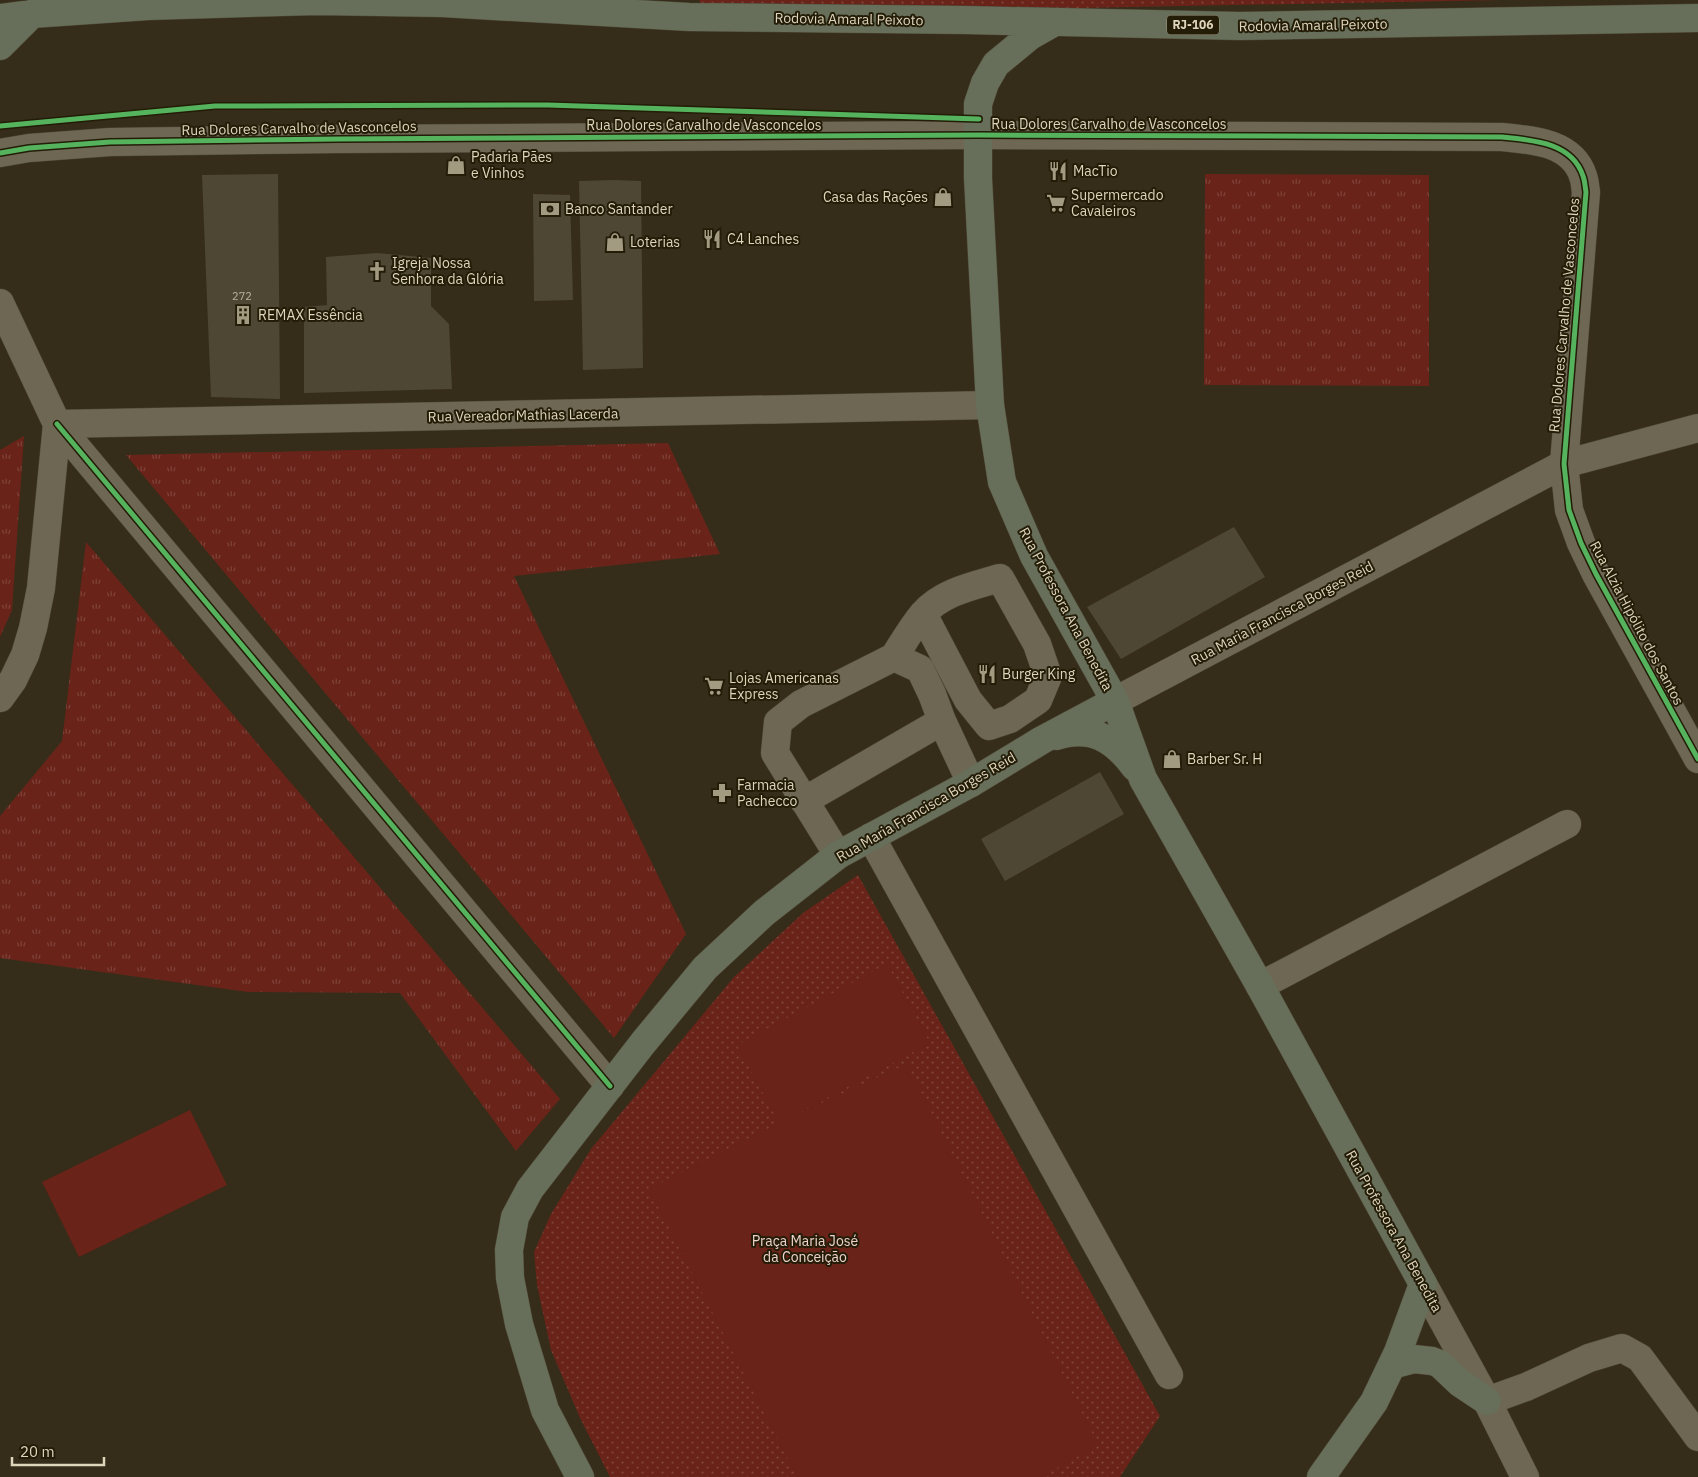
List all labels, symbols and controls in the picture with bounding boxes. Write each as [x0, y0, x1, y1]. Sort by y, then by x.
street label: Rodovia Amaral Peixoto [774, 9, 924, 29]
street label: Rodovia Amaral Peixoto [1238, 15, 1388, 35]
road number: RJ-106 [1167, 16, 1219, 34]
street label: Rua Dolores Carvalho de Vasconcelos [991, 115, 1227, 133]
street label: Rua Dolores Carvalho de Vasconcelos [586, 116, 822, 134]
street label: Rua Dolores Carvalho de Vasconcelos [181, 117, 417, 139]
place label: Padaria Pães e Vinhos [471, 148, 552, 182]
shop icon: Padaria Pães e Vinhos [445, 154, 467, 176]
restaurant icon: MacTio [1047, 160, 1069, 182]
place label: MacTio [1073, 162, 1118, 180]
shop icon: Casa das Rações [932, 186, 954, 208]
place label: Supermercado Cavaleiros [1071, 186, 1164, 220]
place label: Casa das Rações [823, 188, 928, 206]
supermarket icon: Supermercado Cavaleiros [1045, 192, 1067, 214]
street label: Rua Dolores Carvalho de Vasconcelos [1545, 197, 1583, 433]
bank icon: Banco Santander [539, 198, 561, 220]
place label: Banco Santander [565, 200, 673, 218]
restaurant icon: C4 Lanches [701, 228, 723, 250]
place label: C4 Lanches [727, 230, 800, 248]
shop icon: Loterias [604, 231, 626, 253]
place label: Loterias [630, 233, 680, 251]
place label: Igreja Nossa Senhora da Glória [392, 254, 504, 288]
church icon: Igreja Nossa Senhora da Glória [366, 260, 388, 282]
house number: 272 [232, 289, 252, 303]
building icon: REMAX Essência [232, 304, 254, 326]
place label: REMAX Essência [258, 306, 363, 324]
street label: Rua Vereador Mathias Lacerda [428, 404, 619, 426]
street label: Rua Professora Ana Benedita [1015, 524, 1117, 694]
street label: Rua Alzia Hipólito dos Santos [1586, 538, 1688, 708]
street label: Rua Maria Francisca Borges Reid [1188, 557, 1376, 669]
restaurant icon: Burger King [976, 663, 998, 685]
place label: Burger King [1002, 665, 1076, 683]
place label: Lojas Americanas Express [729, 669, 839, 703]
supermarket icon: Lojas Americanas Express [703, 675, 725, 697]
street label: Rua Maria Francisca Borges Reid [833, 748, 1019, 866]
shop icon: Barber Sr. H [1161, 748, 1183, 770]
place label: Barber Sr. H [1187, 750, 1262, 768]
place label: Farmacia Pachecco [737, 776, 797, 810]
pharmacy icon: Farmacia Pachecco [711, 782, 733, 804]
street label: Rua Professora Ana Benedita [1342, 1147, 1446, 1316]
park label: Praça Maria José da Conceição [752, 1232, 859, 1266]
scale bar [12, 1434, 105, 1466]
text: 20 m [20, 1442, 55, 1461]

